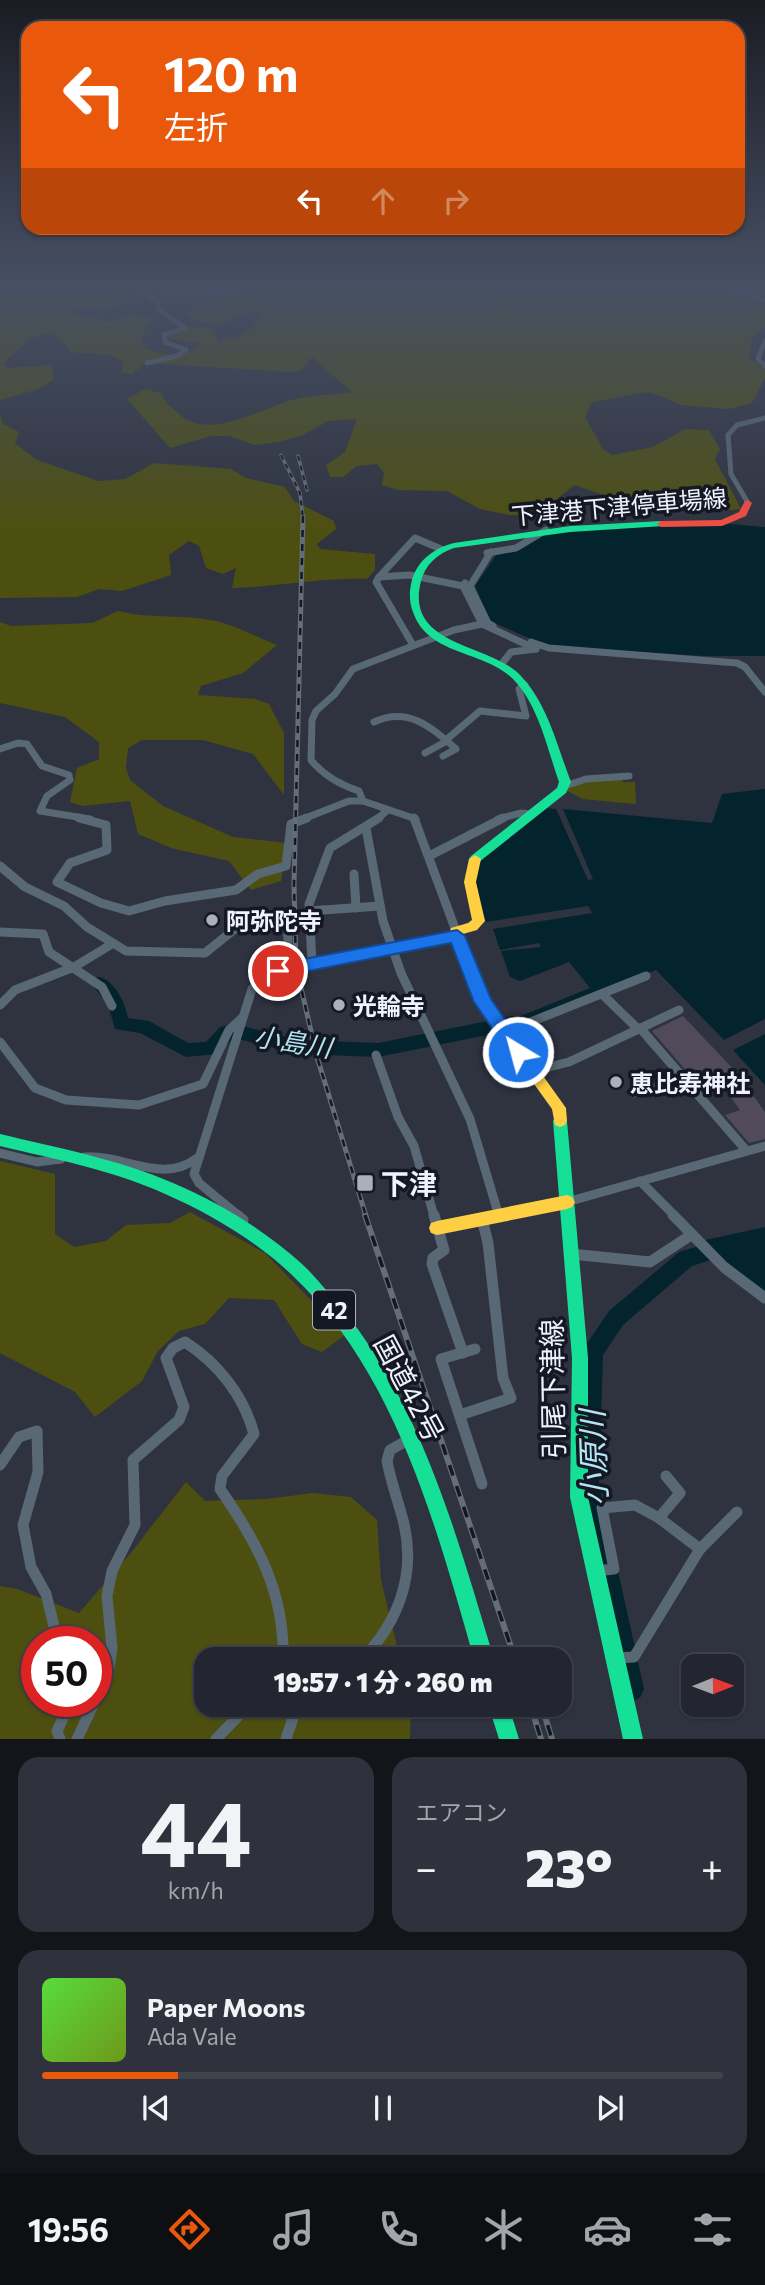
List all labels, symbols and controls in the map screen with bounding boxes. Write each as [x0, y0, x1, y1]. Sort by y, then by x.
text: 120 m [164, 42, 298, 102]
icon: left [49, 49, 140, 140]
text: 左折 [164, 106, 228, 146]
icon: left [291, 182, 329, 220]
icon: ahead [364, 182, 402, 220]
icon: right [437, 182, 475, 220]
street label: 下津港下津停車場線 [510, 482, 728, 530]
place label: 阿弥陀寺 [226, 906, 322, 935]
marker: 阿弥陀寺 [204, 912, 220, 928]
pin [248, 941, 308, 1001]
icon: arrive [259, 952, 297, 990]
place label: 光輪寺 [353, 991, 425, 1020]
marker: 光輪寺 [331, 997, 347, 1013]
position arrow [481, 1015, 555, 1089]
water label: 小島川 [252, 1020, 337, 1063]
place label: 恵比寿神社 [630, 1068, 750, 1097]
marker: 恵比寿神社 [608, 1074, 624, 1090]
place label: 下津 [381, 1166, 437, 1200]
marker: 下津 [355, 1173, 375, 1193]
road number: 42 [313, 1290, 355, 1330]
street label: 引尾下津線 [534, 1319, 570, 1459]
street label: 国道42号 [368, 1329, 452, 1447]
water label: 小原川 [570, 1406, 614, 1507]
speed limit sign: 50 [21, 1626, 112, 1717]
north arrow [681, 1654, 744, 1717]
map controls [681, 1654, 744, 1717]
text: 19:57 · 1 分 · 260 m [273, 1666, 493, 1697]
text: 44 [140, 1774, 252, 1886]
text: エアコン [416, 1798, 508, 1826]
text: 23° [525, 1834, 613, 1898]
text: − [416, 1843, 437, 1890]
text: + [701, 1843, 723, 1890]
text: km/h [168, 1876, 224, 1904]
text: Paper Moons [147, 1991, 305, 2022]
text: Ada Vale [147, 2022, 237, 2050]
icon: previous [137, 2089, 175, 2127]
icon: pause [364, 2089, 402, 2127]
icon: next [591, 2089, 629, 2127]
icon: directions [165, 2205, 214, 2254]
icon: music [269, 2205, 318, 2254]
icon: phone [374, 2205, 423, 2254]
icon: climate [479, 2205, 528, 2254]
icon: car [583, 2205, 632, 2254]
icon: filters [688, 2205, 737, 2254]
text: 19:56 [28, 2209, 109, 2249]

